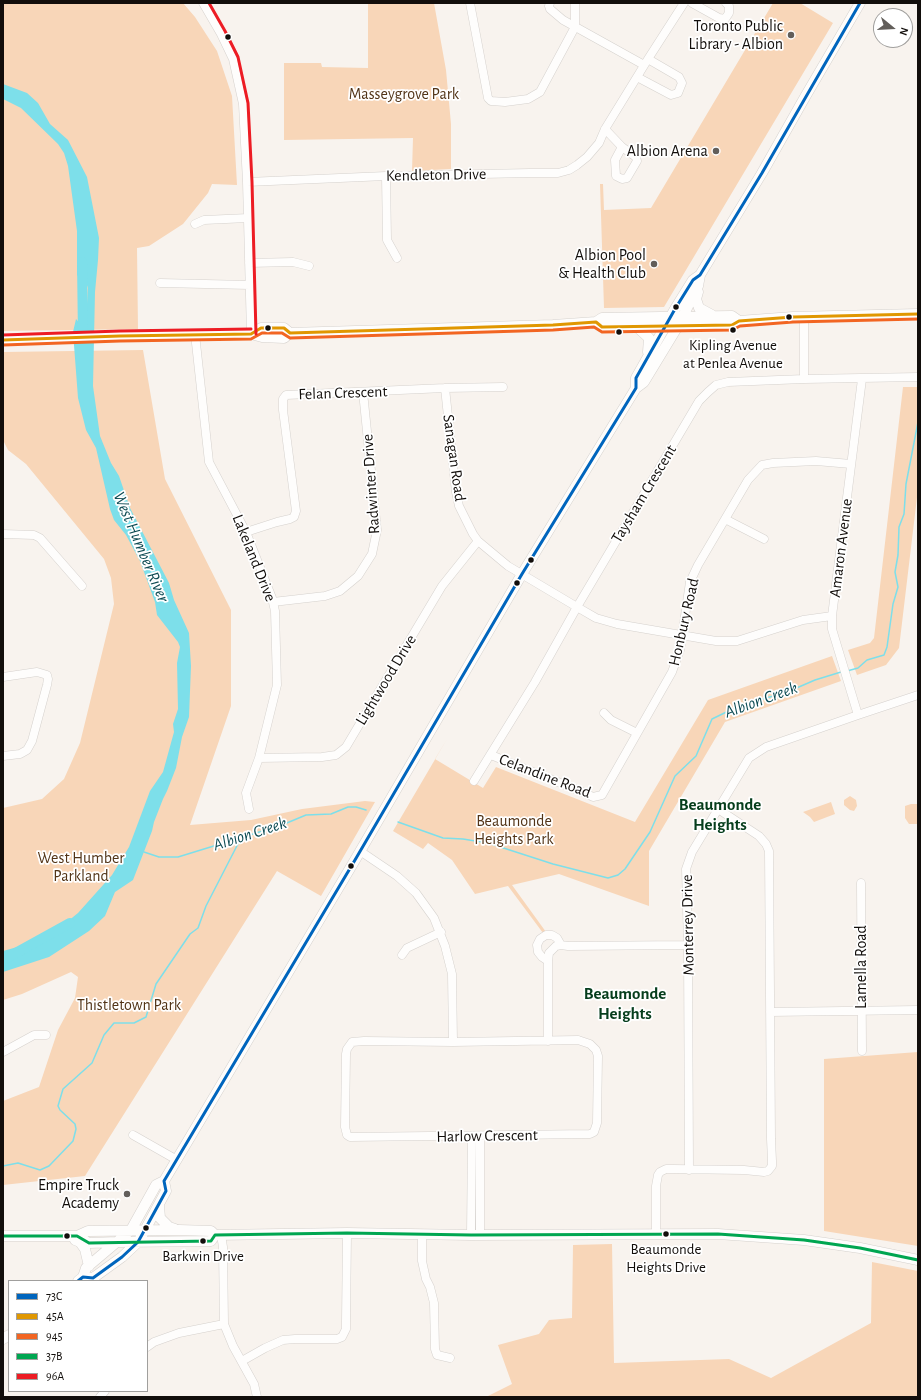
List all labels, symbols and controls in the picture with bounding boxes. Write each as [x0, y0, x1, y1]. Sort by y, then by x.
north arrow [873, 8, 913, 48]
place label: Toronto Public Library - Albion [689, 16, 783, 54]
text: N [898, 26, 910, 37]
marker: Toronto Public Library - Albion [786, 30, 796, 40]
unlabelled marker [223, 32, 233, 42]
park label: Masseygrove Park [349, 84, 459, 104]
place label: Albion Arena [627, 141, 708, 161]
marker: Albion Arena [711, 146, 721, 156]
street label: Kendleton Drive [386, 165, 486, 185]
place label: Albion Pool & Health Club [558, 245, 646, 283]
marker: Albion Pool & Health Club [649, 259, 659, 269]
unlabelled marker [671, 302, 681, 312]
unlabelled marker [784, 312, 794, 322]
unlabelled marker [263, 323, 273, 333]
marker: Kipling Avenue at Penlea Avenue [728, 325, 738, 335]
unlabelled marker [614, 327, 624, 337]
place label: Kipling Avenue at Penlea Avenue [683, 336, 783, 371]
street label: Felan Crescent [298, 382, 388, 404]
street label: Sanagan Road [438, 413, 470, 503]
street label: Radwinter Drive [358, 433, 384, 535]
street label: Taysham Crescent [607, 441, 681, 547]
water label: West Humber River [109, 489, 173, 605]
street label: Amaron Avenue [825, 497, 857, 599]
street label: Lakeland Drive [228, 512, 280, 604]
unlabelled marker [526, 555, 536, 565]
street label: Honbury Road [665, 576, 703, 668]
unlabelled marker [512, 578, 522, 588]
street label: Lightwood Drive [351, 631, 421, 729]
water label: Albion Creek [722, 677, 800, 723]
street label: Celandine Road [496, 750, 594, 802]
district label: Beaumonde Heights [679, 795, 761, 835]
park label: Beaumonde Heights Park [474, 811, 554, 849]
water label: Albion Creek [211, 813, 289, 855]
park label: West Humber Parkland [38, 848, 124, 886]
unlabelled marker [346, 861, 356, 871]
street label: Monterrey Drive [678, 874, 698, 976]
street label: Lamella Road [851, 925, 871, 1009]
district label: Beaumonde Heights [584, 984, 666, 1024]
park label: Thistletown Park [77, 995, 181, 1015]
street label: Harlow Crescent [436, 1126, 538, 1146]
place label: Empire Truck Academy [38, 1175, 119, 1213]
marker: Empire Truck Academy [122, 1189, 132, 1199]
unlabelled marker [141, 1223, 151, 1233]
marker: Beaumonde Heights Drive [661, 1229, 671, 1239]
unlabelled marker [62, 1231, 72, 1241]
marker: Barkwin Drive [198, 1236, 208, 1246]
place label: Beaumonde Heights Drive [626, 1240, 706, 1275]
place label: Barkwin Drive [162, 1247, 244, 1265]
legend [8, 1280, 148, 1392]
text: 73C [46, 1290, 62, 1302]
text: 45A [46, 1310, 64, 1322]
text: 945 [46, 1330, 62, 1342]
text: 37B [46, 1350, 62, 1362]
text: 96A [46, 1370, 64, 1382]

